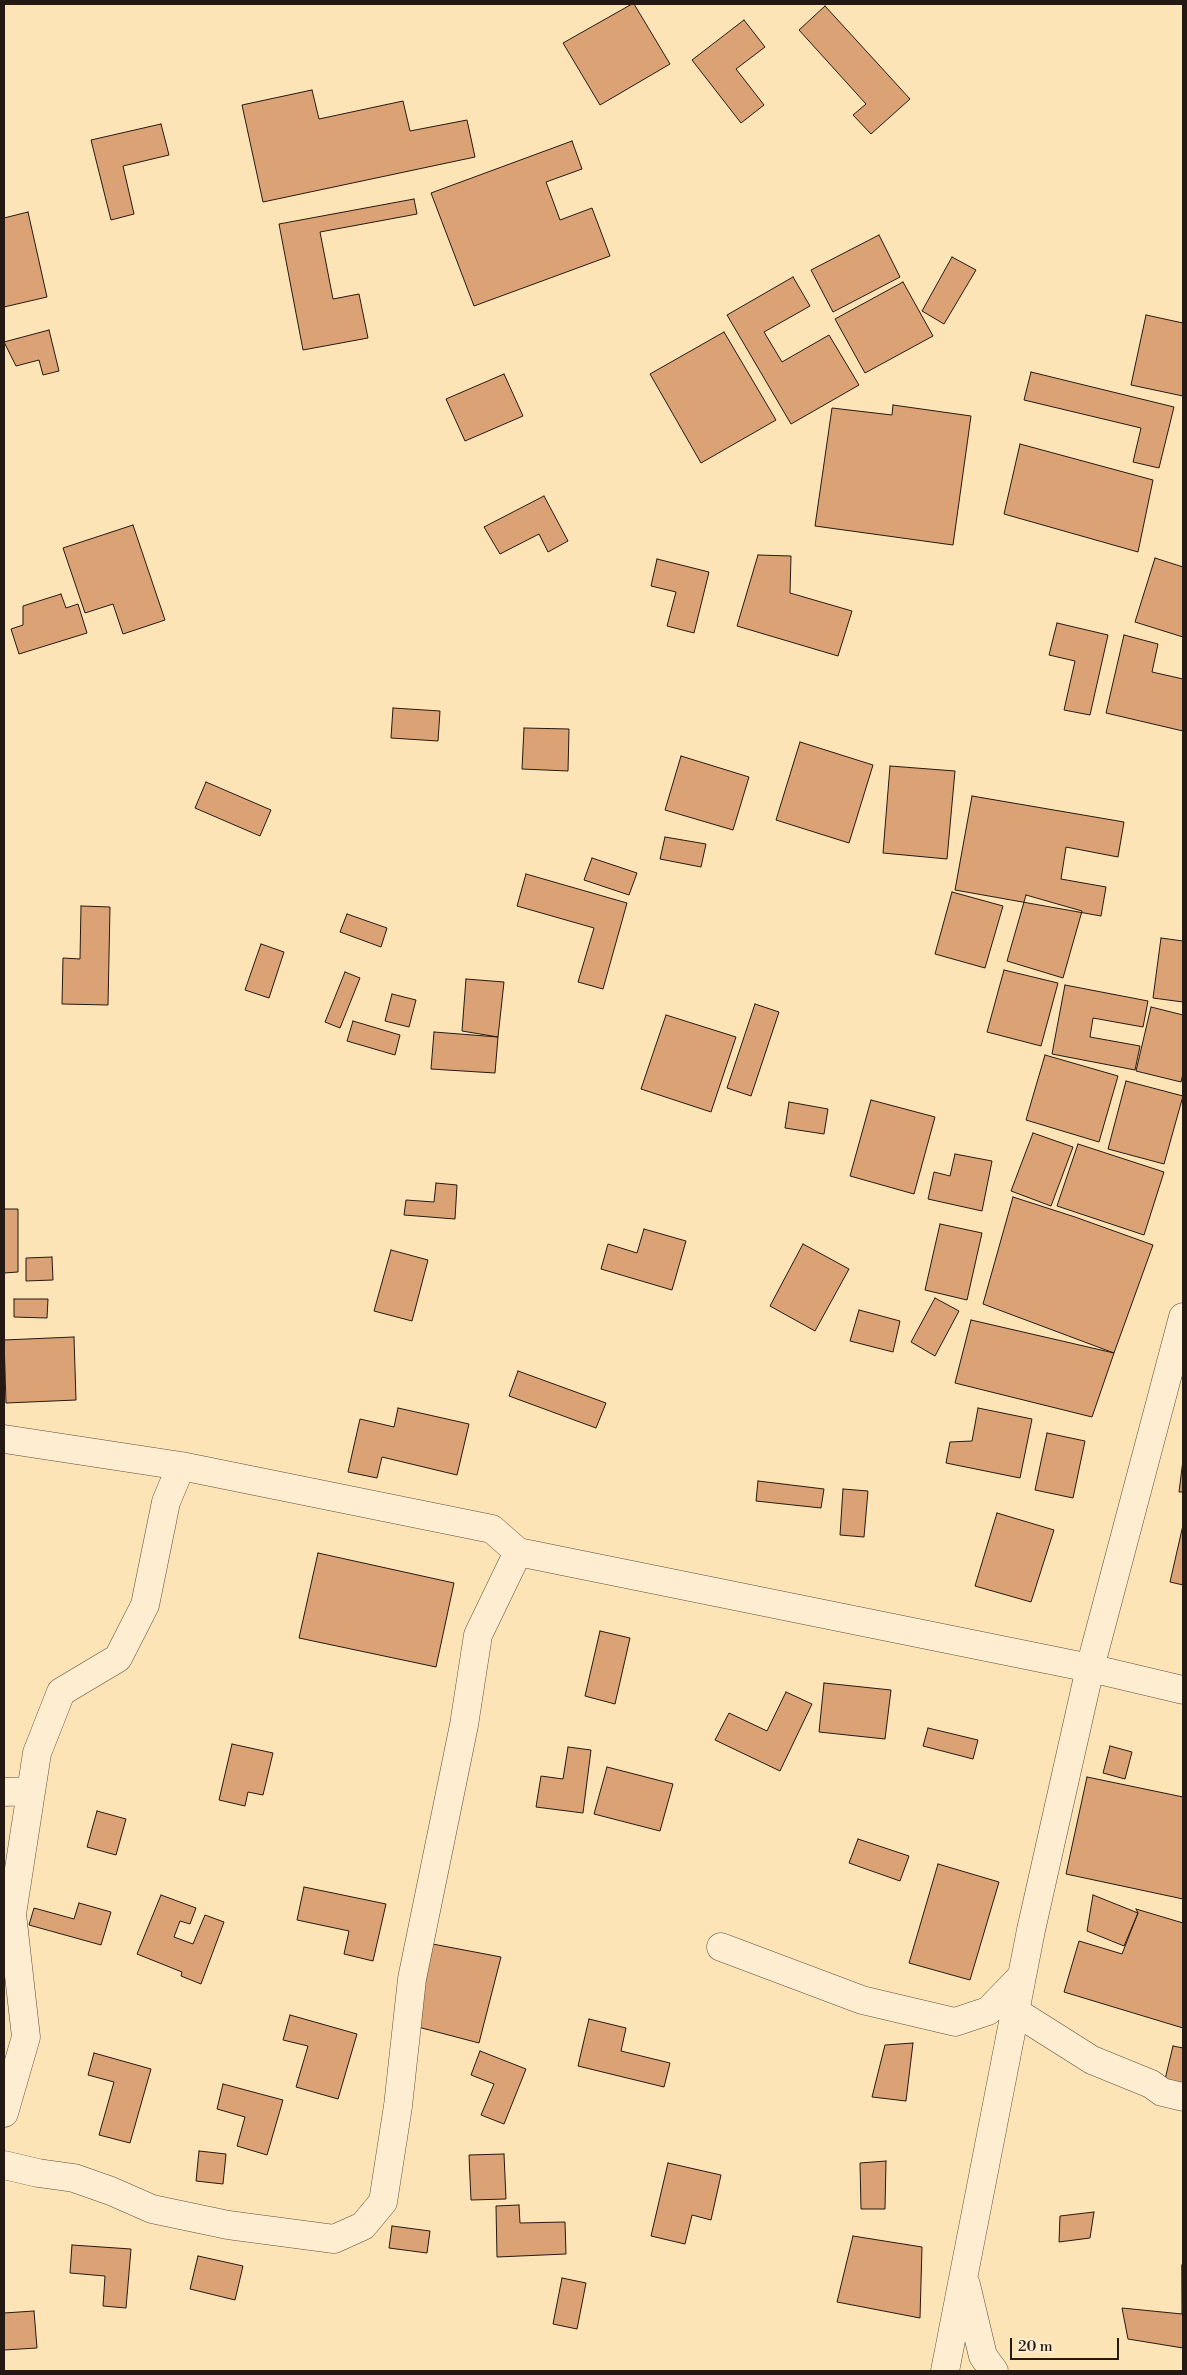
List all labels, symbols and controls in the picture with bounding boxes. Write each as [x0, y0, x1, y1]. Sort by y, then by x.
scale bar [1012, 2328, 1121, 2360]
text: 20 m [1018, 2337, 1053, 2356]

